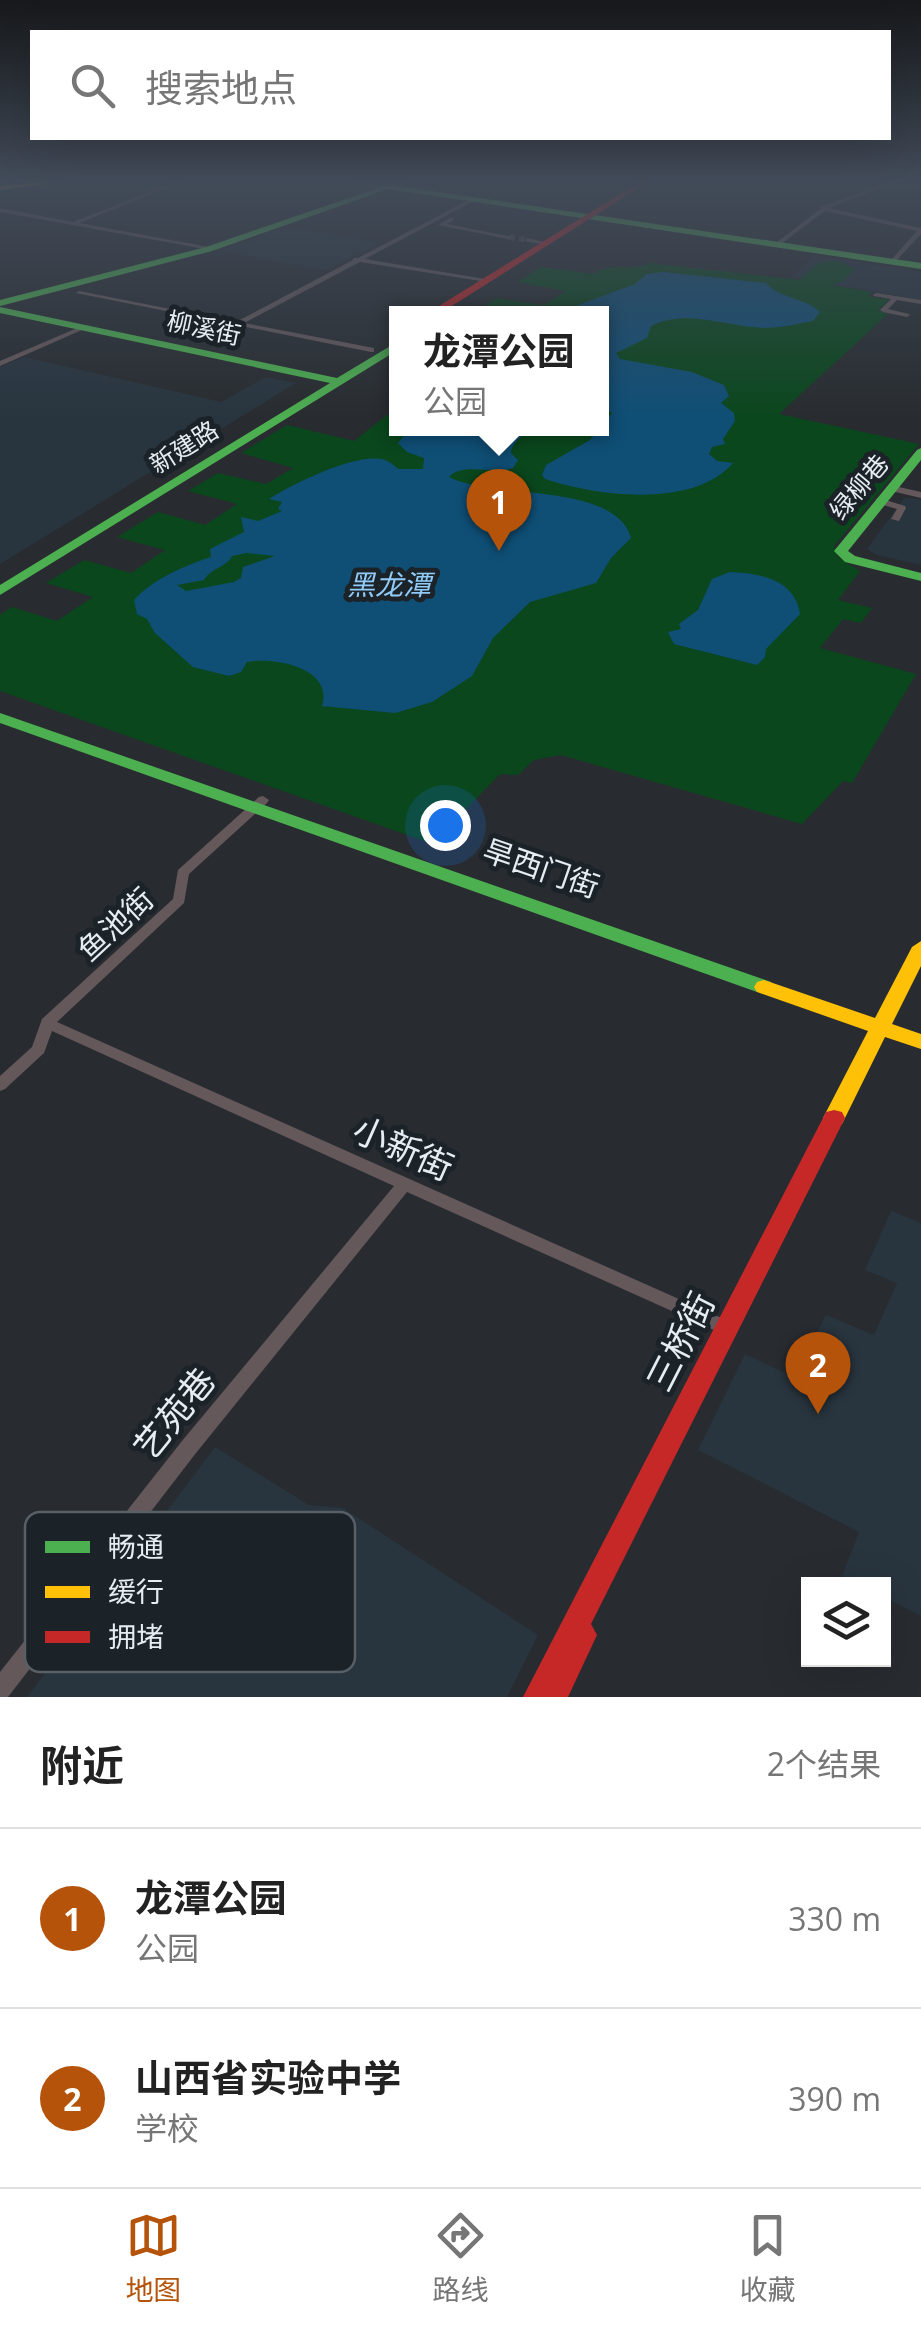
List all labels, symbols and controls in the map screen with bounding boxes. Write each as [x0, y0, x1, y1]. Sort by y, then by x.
search box [30, 30, 891, 140]
icon: search [65, 58, 120, 113]
text: 搜索地点 [145, 61, 297, 113]
street label: 柳溪街 [164, 303, 244, 351]
popup [389, 306, 609, 436]
text: 龙潭公园 [423, 324, 575, 376]
text: 公园 [423, 379, 487, 422]
street label: 新建路 [143, 412, 224, 480]
street label: 绿柳巷 [821, 447, 895, 526]
pin: 1 [466, 468, 532, 551]
water label: 黑龙潭 [347, 565, 436, 603]
your location [420, 800, 471, 851]
street label: 旱西门街 [478, 829, 605, 906]
street label: 鱼池街 [68, 878, 162, 970]
street label: 小新街 [346, 1105, 461, 1190]
street label: 三桥街 [635, 1284, 724, 1399]
pin: 2 [786, 1332, 850, 1414]
street label: 艺苑巷 [123, 1357, 225, 1469]
legend [25, 1512, 355, 1672]
text: 畅通 [108, 1527, 164, 1565]
text: 缓行 [108, 1572, 164, 1610]
map controls [801, 1577, 891, 1667]
button: layers [801, 1577, 891, 1667]
text: 拥堵 [108, 1617, 164, 1655]
text: 附近 [40, 1736, 124, 1793]
text: 2个结果 [767, 1742, 881, 1785]
text: 龙潭公园 [135, 1871, 287, 1923]
text: 1 [63, 1897, 82, 1940]
text: 330 m [788, 1897, 881, 1940]
text: 公园 [135, 1926, 199, 1969]
text: 山西省实验中学 [135, 2051, 401, 2103]
text: 2 [63, 2077, 82, 2120]
text: 390 m [788, 2077, 881, 2120]
text: 学校 [135, 2106, 199, 2149]
tab: 地图 [125, 2208, 182, 2308]
tab: 路线 [432, 2208, 489, 2308]
tab: 收藏 [739, 2208, 796, 2308]

